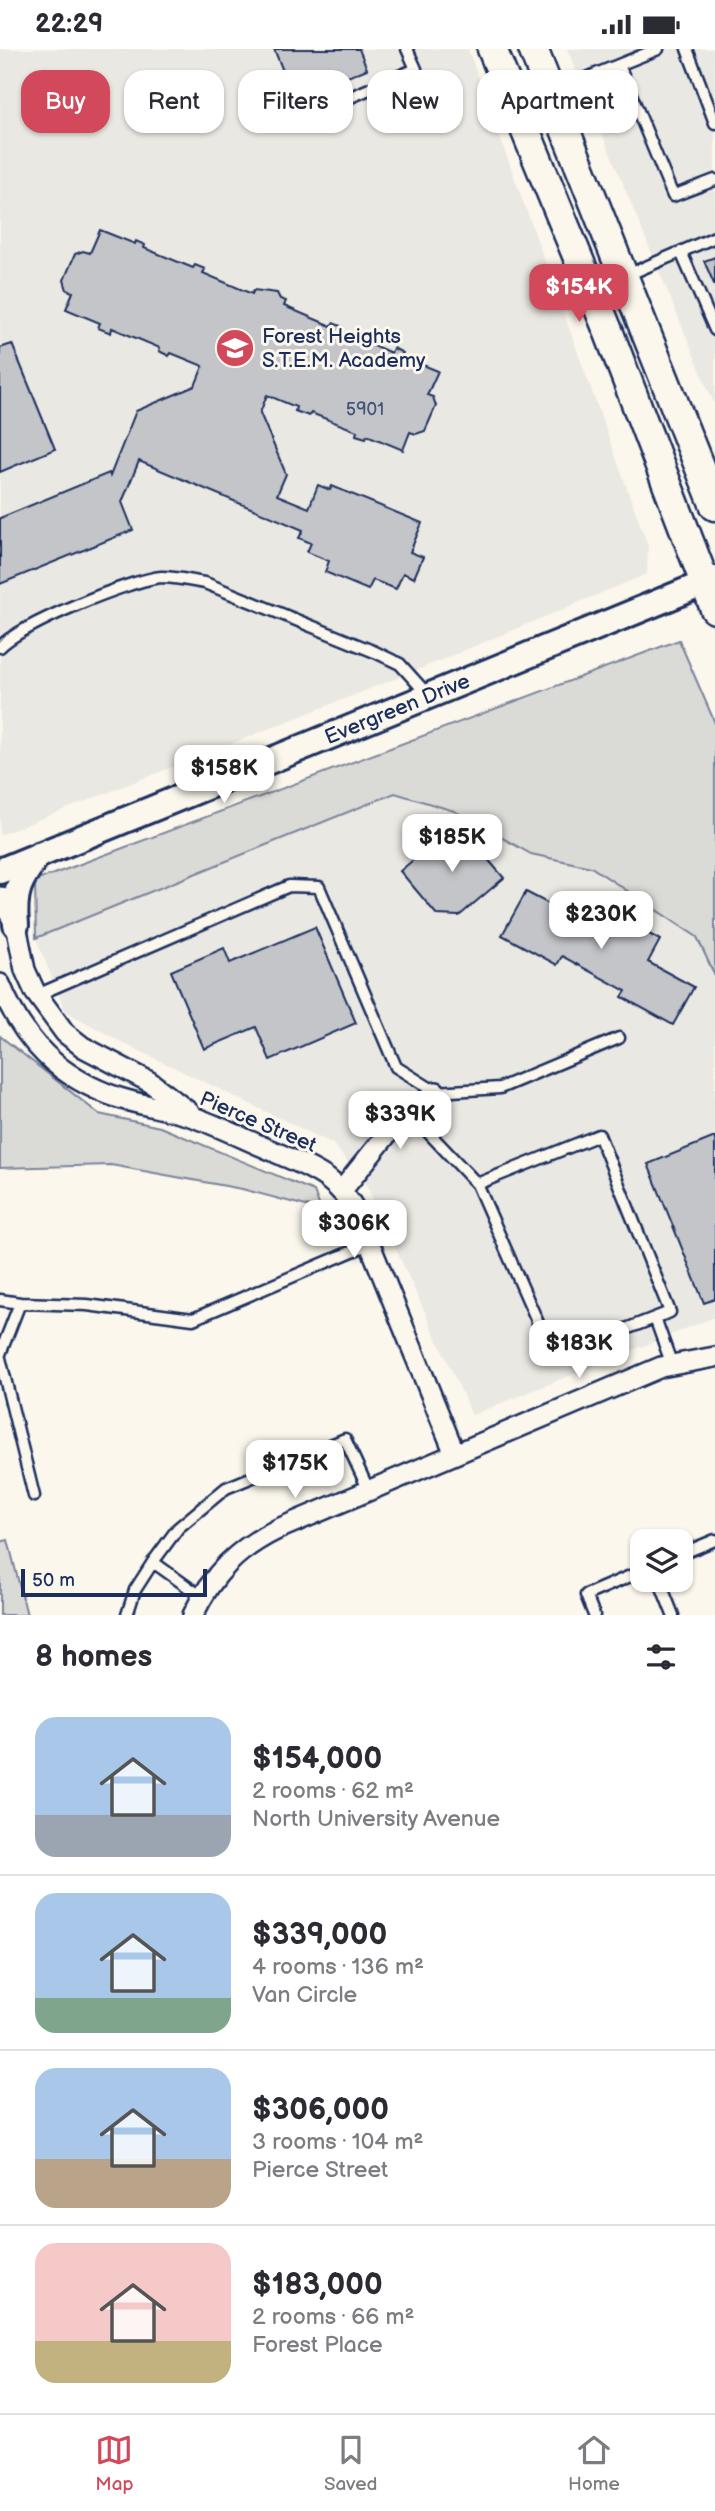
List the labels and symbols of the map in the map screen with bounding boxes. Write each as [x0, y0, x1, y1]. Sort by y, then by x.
pin: $154K [530, 265, 628, 324]
place label: Forest Heights S.T.E.M. Academy [262, 324, 426, 373]
school or university icon: Forest Heights S.T.E.M. Academy [214, 327, 256, 369]
house number: 5901 [346, 399, 384, 420]
street label: Evergreen Drive [321, 668, 473, 750]
pin: $158K [175, 745, 273, 805]
pin: $185K [403, 815, 501, 874]
pin: $230K [552, 891, 650, 951]
street label: Pierce Street [196, 1086, 321, 1158]
pin: $339K [351, 1091, 449, 1151]
pin: $306K [305, 1201, 403, 1260]
pin: $183K [530, 1321, 628, 1380]
pin: $175K [246, 1441, 344, 1500]
scale bar [21, 1566, 206, 1598]

